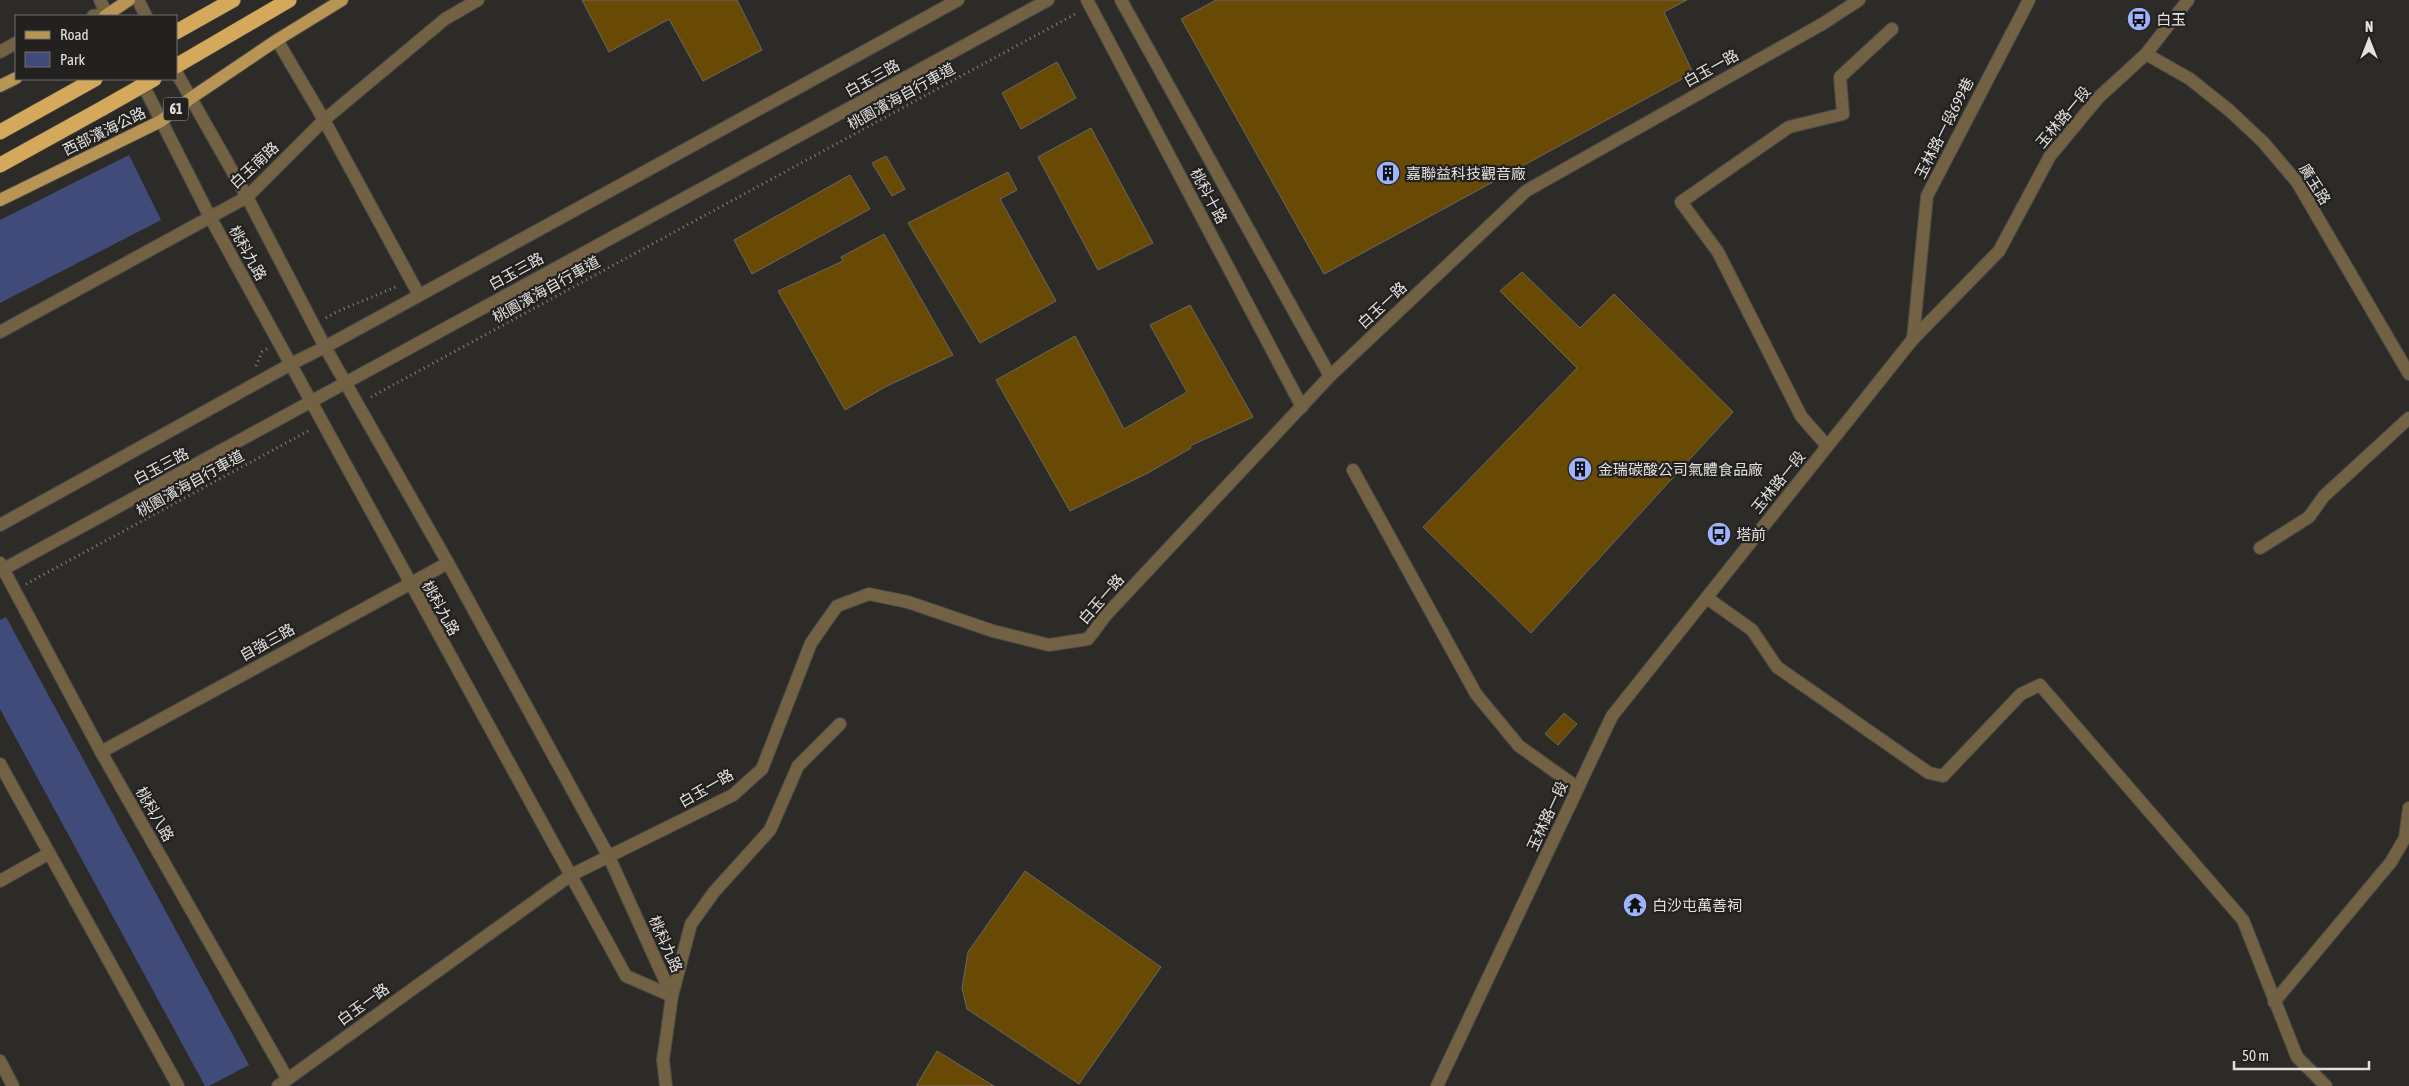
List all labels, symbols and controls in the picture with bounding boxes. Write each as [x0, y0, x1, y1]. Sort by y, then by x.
bus stop icon: 白玉 [2126, 6, 2152, 32]
place label: 白玉 [2156, 11, 2186, 28]
legend [15, 15, 178, 80]
north arrow [2344, 15, 2394, 65]
text: N [2365, 19, 2373, 35]
text: Road [60, 26, 89, 43]
street label: 白玉一路 [1681, 46, 1741, 90]
text: Park [60, 51, 85, 68]
street label: 白玉三路 [842, 56, 902, 100]
street label: 桃園濱海自行車道 [844, 59, 958, 133]
street label: 玉林路一段699巷 [1911, 75, 1977, 181]
street label: 玉林路一段 [2032, 83, 2094, 151]
road number: 61 [164, 98, 188, 120]
street label: 西部濱海公路 [60, 104, 148, 158]
street label: 白玉南路 [226, 138, 282, 192]
building icon: 嘉聯益科技觀音廠 [1375, 160, 1401, 186]
street label: 廣玉路 [2296, 160, 2334, 208]
place label: 嘉聯益科技觀音廠 [1406, 165, 1526, 182]
street label: 桃科十路 [1187, 166, 1231, 226]
street label: 桃科九路 [226, 223, 270, 283]
street label: 白玉三路 [486, 249, 546, 293]
street label: 桃園濱海自行車道 [489, 252, 603, 326]
street label: 白玉一路 [1354, 278, 1410, 332]
street label: 白玉三路 [131, 444, 191, 488]
street label: 桃園濱海自行車道 [133, 446, 247, 520]
street label: 玉林路一段 [1748, 448, 1808, 516]
building icon: 金瑞碳酸公司氣體食品廠 [1567, 456, 1593, 482]
place label: 金瑞碳酸公司氣體食品廠 [1598, 461, 1763, 478]
bus stop icon: 塔前 [1706, 521, 1732, 547]
place label: 塔前 [1736, 526, 1766, 543]
street label: 白玉一路 [1075, 571, 1127, 627]
street label: 桃科九路 [419, 578, 463, 638]
street label: 自強三路 [237, 620, 297, 664]
street label: 白玉一路 [676, 766, 736, 810]
street label: 玉林路一段 [1523, 778, 1571, 854]
street label: 桃科八路 [133, 784, 177, 844]
temple icon: 白沙屯萬善祠 [1622, 892, 1648, 918]
place label: 白沙屯萬善祠 [1652, 897, 1742, 914]
street label: 桃科九路 [646, 913, 686, 975]
street label: 白玉一路 [334, 979, 392, 1029]
scale bar [2234, 1038, 2369, 1070]
text: 50 m [2242, 1047, 2269, 1064]

